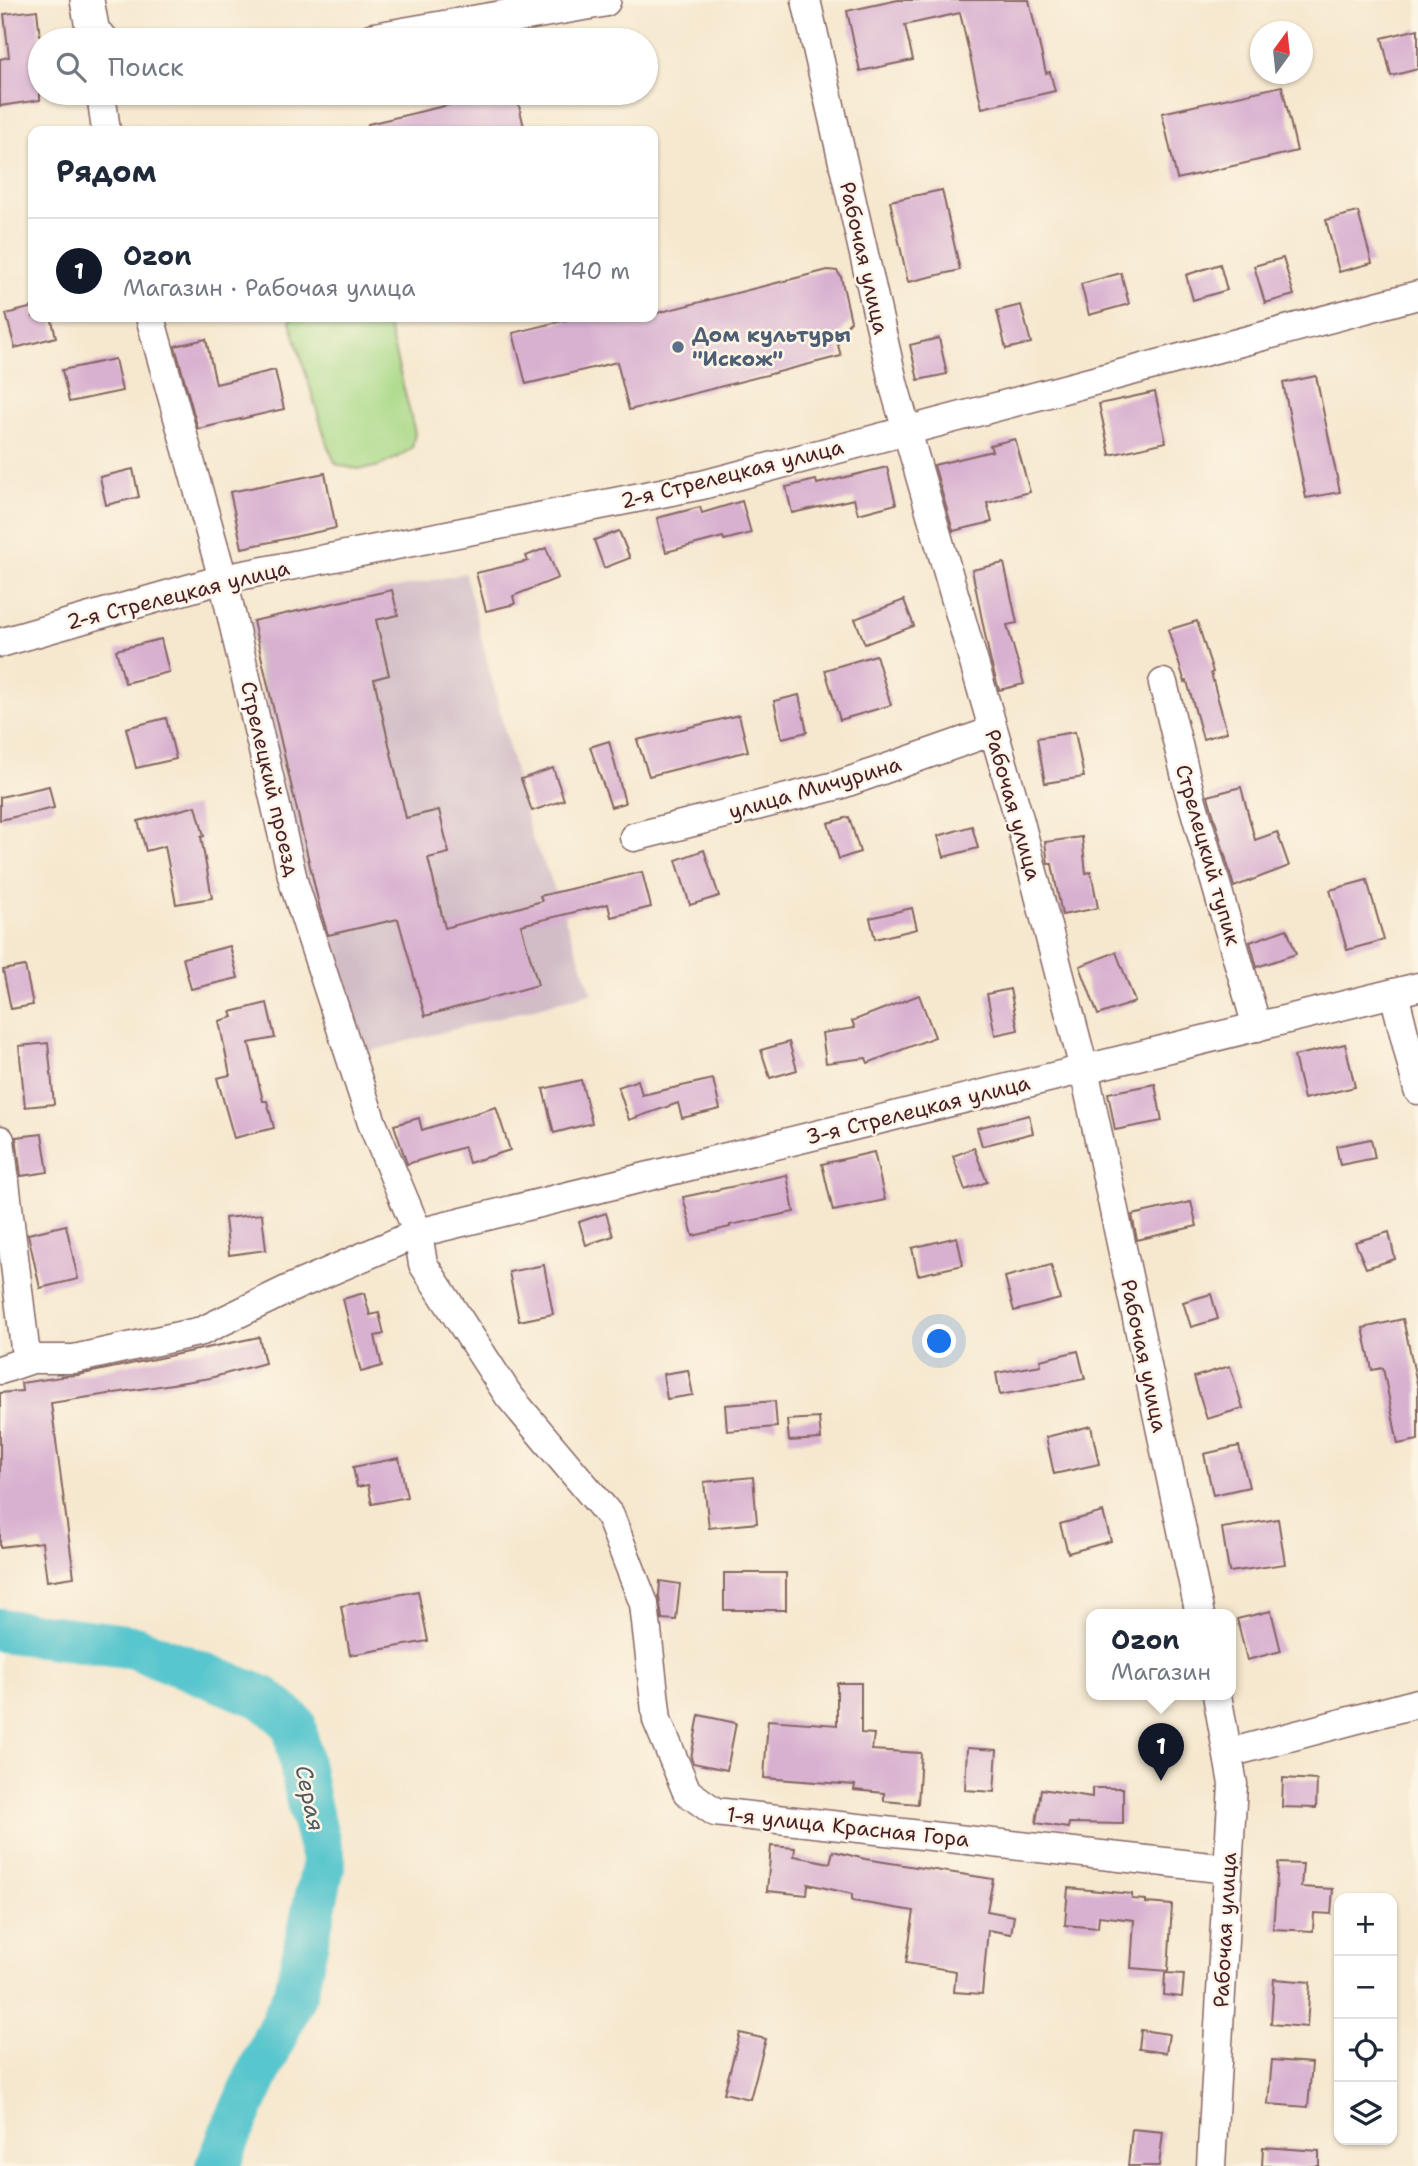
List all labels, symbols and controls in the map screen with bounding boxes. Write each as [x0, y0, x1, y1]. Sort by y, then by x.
north arrow [1250, 21, 1313, 84]
search box [28, 28, 658, 105]
icon: search [52, 48, 90, 86]
text: Поиск [108, 49, 184, 84]
text: Рядом [56, 151, 156, 192]
street label: Рабочая улица [833, 179, 895, 337]
text: Ozon [123, 238, 192, 273]
text: 1 [74, 256, 84, 286]
text: 140 m [562, 256, 630, 286]
text: Магазин · Рабочая улица [123, 273, 415, 303]
place label: Дом культуры "Искож" [692, 321, 851, 373]
marker: Дом культуры "Искож" [670, 339, 686, 355]
street label: 2-я Стрелецкая улица [618, 433, 846, 515]
street label: 2-я Стрелецкая улица [64, 554, 292, 636]
street label: Стрелецкий проезд [234, 679, 306, 879]
street label: Рабочая улица [978, 726, 1048, 884]
street label: улица Мичурина [725, 750, 905, 826]
street label: Стрелецкий тупик [1169, 761, 1247, 949]
street label: 3-я Стрелецкая улица [803, 1069, 1033, 1151]
street label: Рабочая улица [1114, 1277, 1174, 1435]
your location [922, 1324, 956, 1358]
popup [1086, 1609, 1236, 1700]
text: Ozon [1111, 1622, 1180, 1657]
text: Магазин [1111, 1657, 1211, 1687]
pin: 1 [1138, 1723, 1184, 1781]
water label: Серая [288, 1762, 332, 1834]
street label: 1-я улица Красная Гора [725, 1800, 971, 1854]
street label: Рабочая улица [1207, 1852, 1243, 2008]
map controls [1334, 1893, 1397, 2145]
button: + [1334, 1893, 1397, 1956]
button: − [1334, 1956, 1397, 2019]
button: locate [1334, 2019, 1397, 2082]
button: layers [1334, 2082, 1397, 2145]

